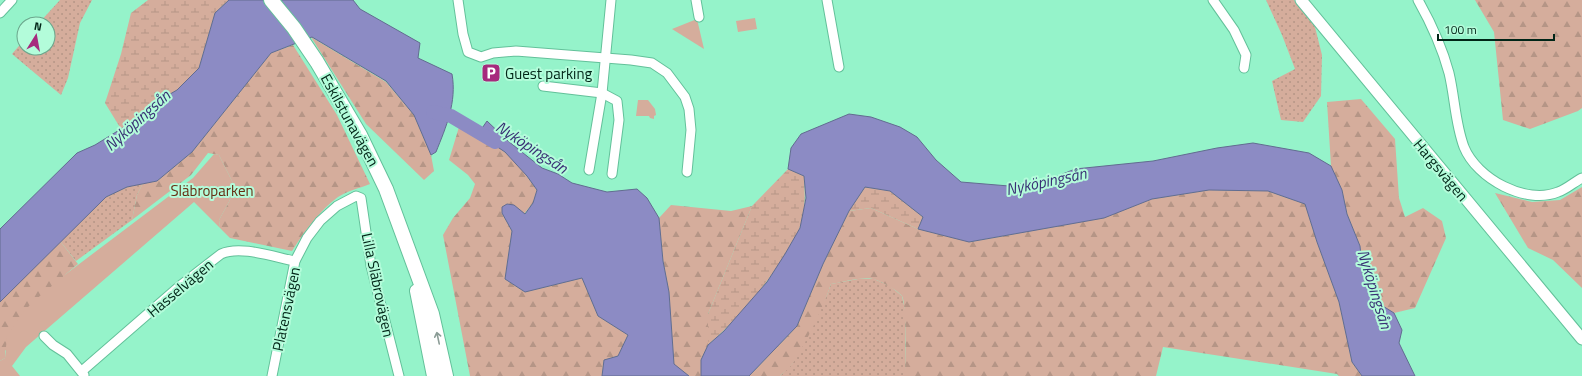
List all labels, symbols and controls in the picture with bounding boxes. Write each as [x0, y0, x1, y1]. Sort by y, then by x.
north arrow [16, 16, 56, 56]
scale bar [1438, 16, 1554, 42]
text: N [33, 18, 43, 35]
text: 100 m [1444, 20, 1477, 39]
parking icon: Guest parking [480, 62, 502, 84]
place label: Guest parking [505, 62, 592, 85]
street label: Eskilstunavägen [315, 69, 385, 171]
water label: Nyköpingsån [99, 83, 176, 156]
water label: Nyköpingsån [491, 115, 574, 180]
street label: Hargsvägen [1408, 134, 1474, 206]
water label: Nyköpingsån [1004, 161, 1089, 201]
park label: Släbroparken [170, 179, 254, 202]
street label: Lilla Släbrovägen [356, 231, 400, 339]
water label: Nyköpingsån [1352, 246, 1399, 333]
street label: Hasselvägen [142, 253, 218, 323]
street label: Platensvägen [266, 265, 306, 353]
one-way arrow [433, 332, 441, 345]

